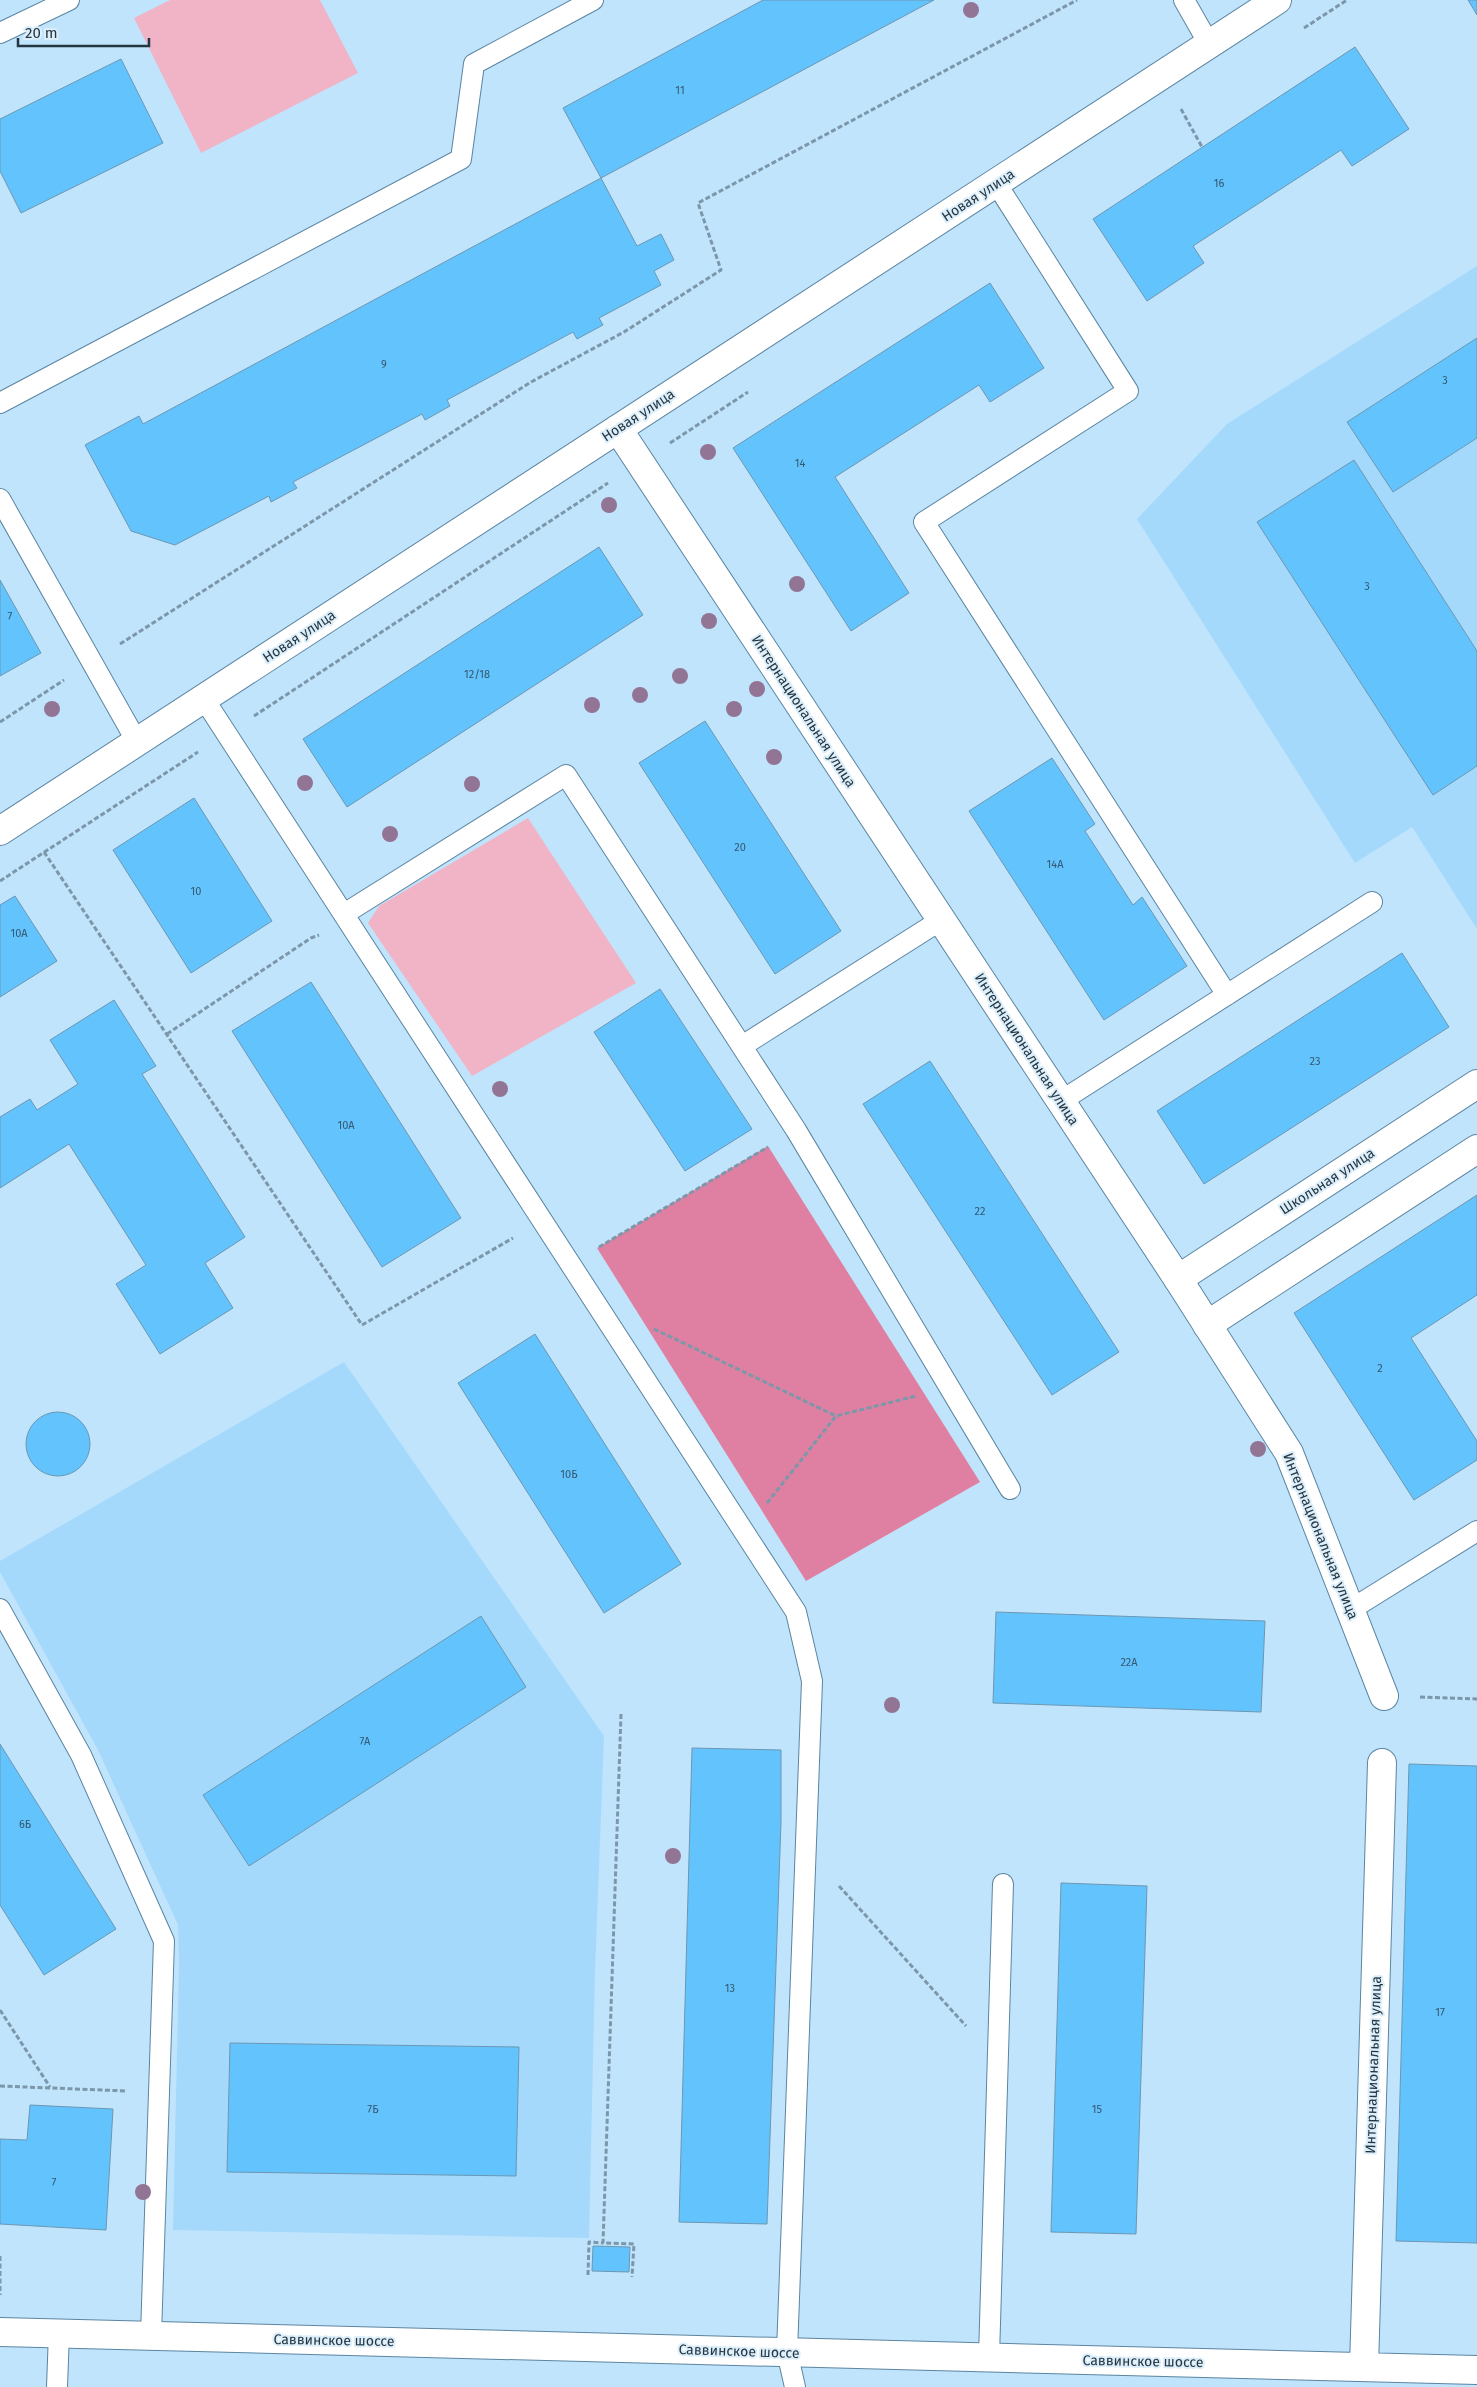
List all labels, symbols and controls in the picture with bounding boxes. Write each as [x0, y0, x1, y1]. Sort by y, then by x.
scale bar [18, 15, 149, 47]
text: 20 m [25, 24, 58, 42]
house number: 11 [675, 84, 685, 97]
street label: Новая улица [939, 166, 1018, 225]
house number: 16 [1214, 177, 1224, 190]
house number: 9 [381, 358, 387, 371]
house number: 3 [1442, 374, 1448, 387]
street label: Новая улица [599, 386, 678, 445]
house number: 14 [795, 457, 805, 470]
house number: 3 [1364, 580, 1370, 593]
street label: Новая улица [260, 607, 339, 666]
house number: 7 [8, 610, 13, 623]
street label: Интернациональная улица [748, 632, 859, 791]
house number: 12/18 [464, 668, 490, 681]
house number: 20 [734, 841, 746, 854]
house number: 14А [1047, 858, 1064, 871]
house number: 10 [191, 885, 201, 898]
house number: 10А [10, 927, 28, 940]
street label: Интернациональная улица [971, 970, 1082, 1129]
house number: 23 [1310, 1055, 1320, 1068]
house number: 10А [337, 1119, 355, 1132]
street label: Школьная улица [1277, 1144, 1378, 1218]
house number: 22 [975, 1205, 985, 1218]
house number: 2 [1377, 1362, 1383, 1375]
street label: Интернациональная улица [1279, 1450, 1362, 1622]
house number: 10Б [560, 1468, 578, 1481]
house number: 22А [1120, 1656, 1138, 1669]
house number: 7А [360, 1735, 371, 1748]
house number: 6Б [19, 1818, 32, 1831]
street label: Интернациональная улица [1362, 1976, 1385, 2154]
house number: 13 [725, 1982, 735, 1995]
house number: 17 [1435, 2006, 1445, 2019]
house number: 7Б [367, 2103, 379, 2116]
house number: 15 [1092, 2103, 1103, 2116]
house number: 7 [52, 2176, 57, 2189]
street label: Саввинское шоссе [273, 2331, 395, 2350]
street label: Саввинское шоссе [678, 2341, 800, 2362]
street label: Саввинское шоссе [1082, 2352, 1204, 2371]

